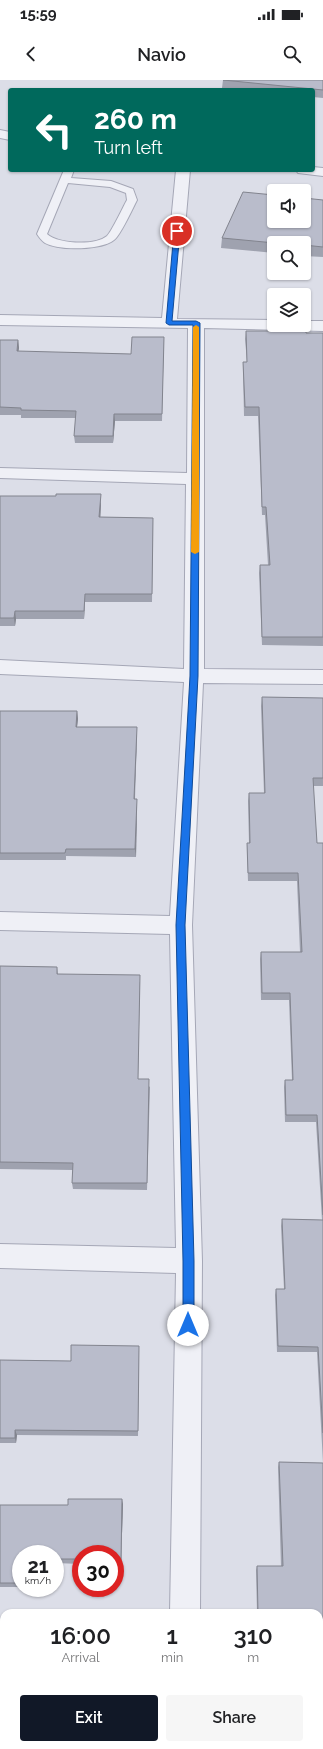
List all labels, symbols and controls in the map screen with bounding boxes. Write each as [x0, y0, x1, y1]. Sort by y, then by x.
text: 15:59 [20, 5, 57, 23]
icon: back [20, 43, 42, 65]
icon: search [281, 43, 303, 65]
text: Navio [137, 44, 186, 65]
text: 260 m [94, 103, 177, 136]
icon: left [28, 104, 80, 156]
text: Turn left [94, 137, 163, 158]
map controls [267, 184, 311, 332]
button: sound [267, 184, 311, 228]
pin [160, 214, 194, 248]
icon: arrive [166, 220, 188, 242]
button: search [267, 236, 311, 280]
button: layers [267, 288, 311, 332]
position arrow [167, 1304, 209, 1346]
speed limit sign: 30 [72, 1545, 124, 1597]
text: 21 [27, 1554, 49, 1578]
text: km/h [25, 1575, 51, 1586]
text: 16:00 [50, 1621, 111, 1650]
text: 1 [167, 1621, 178, 1650]
text: 310 [234, 1621, 273, 1650]
text: Arrival [61, 1650, 100, 1665]
text: min [161, 1650, 183, 1665]
text: m [247, 1650, 259, 1665]
button: Exit [20, 1695, 158, 1741]
button: Share [166, 1695, 303, 1741]

